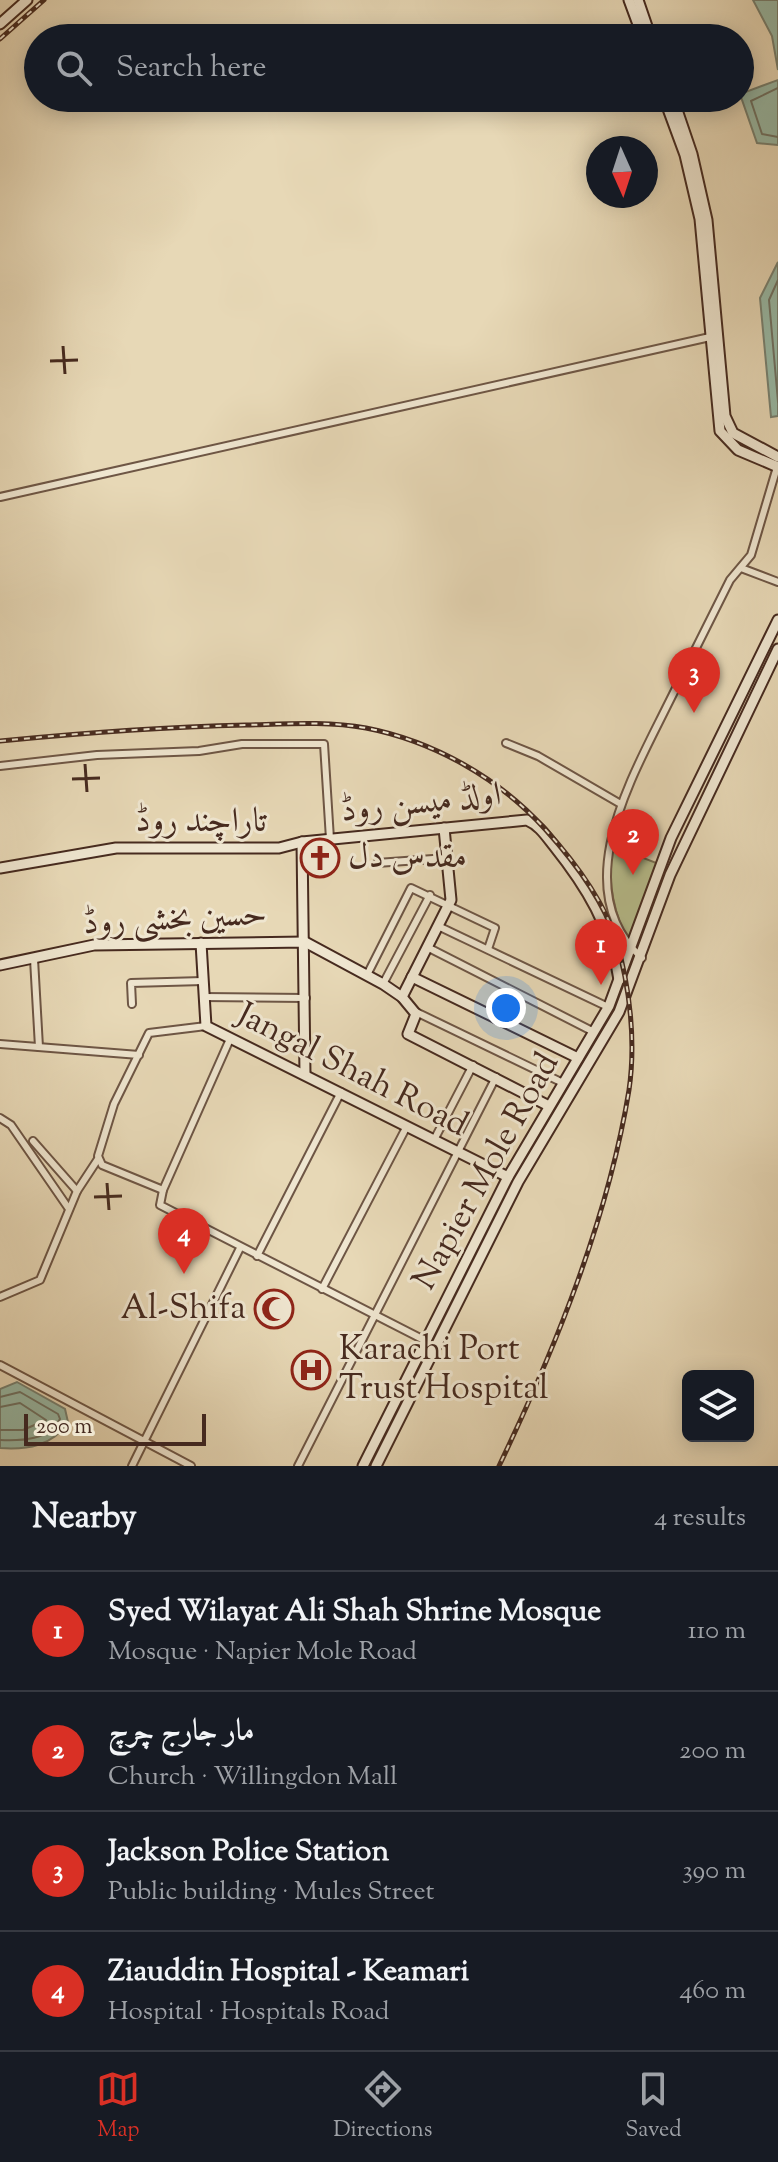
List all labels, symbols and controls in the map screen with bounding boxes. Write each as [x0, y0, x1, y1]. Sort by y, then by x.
search box [24, 24, 754, 112]
icon: search [52, 46, 96, 90]
text: Search here [116, 47, 266, 90]
north arrow [586, 136, 658, 208]
pin: 3 [668, 647, 720, 713]
street label: اولڈ میسن روڈ [338, 771, 504, 837]
street label: تاراچند روڈ [135, 798, 267, 847]
pin: 2 [607, 809, 659, 875]
place label: مقدس دل [348, 834, 467, 883]
church icon: مقدس دل [299, 837, 341, 879]
street label: حسین بخشی روڈ [82, 891, 268, 949]
pin: 1 [575, 919, 627, 985]
your location [486, 988, 526, 1028]
street label: Jangal Shah Road [226, 991, 476, 1150]
street label: Napier Mole Road [401, 1045, 573, 1299]
pin: 4 [158, 1208, 210, 1274]
place label: Al-Shifa [120, 1285, 246, 1334]
mosque icon: Al-Shifa [253, 1288, 295, 1330]
place label: Karachi Port Trust Hospital [339, 1326, 548, 1414]
hospital icon: Karachi Port Trust Hospital [290, 1349, 332, 1391]
map controls [682, 1370, 754, 1442]
button: layers [682, 1370, 754, 1442]
scale bar [24, 1410, 206, 1446]
text: 200 m [36, 1412, 92, 1444]
text: Nearby [32, 1494, 137, 1543]
text: 4 results [654, 1500, 746, 1537]
text: Syed Wilayat Ali Shah Shrine Mosque [108, 1591, 601, 1634]
text: 1 [54, 1613, 62, 1650]
text: 110 m [688, 1613, 746, 1650]
text: Mosque · Napier Mole Road [108, 1634, 417, 1671]
text: مار جارج چرچ [108, 1711, 254, 1754]
text: 2 [52, 1733, 64, 1770]
text: 200 m [679, 1733, 746, 1770]
text: Church · Willingdon Mall [108, 1759, 397, 1796]
text: Jackson Police Station [108, 1831, 389, 1874]
text: 3 [53, 1853, 63, 1890]
text: 390 m [682, 1853, 746, 1890]
text: Public building · Mules Street [108, 1874, 434, 1911]
text: Ziauddin Hospital - Keamari [108, 1951, 469, 1994]
text: 4 [51, 1973, 65, 2010]
text: 460 m [679, 1973, 746, 2010]
text: Hospital · Hospitals Road [108, 1994, 389, 2031]
tab: Map [96, 2067, 140, 2147]
tab: Directions [333, 2067, 432, 2147]
tab: Saved [625, 2067, 682, 2147]

